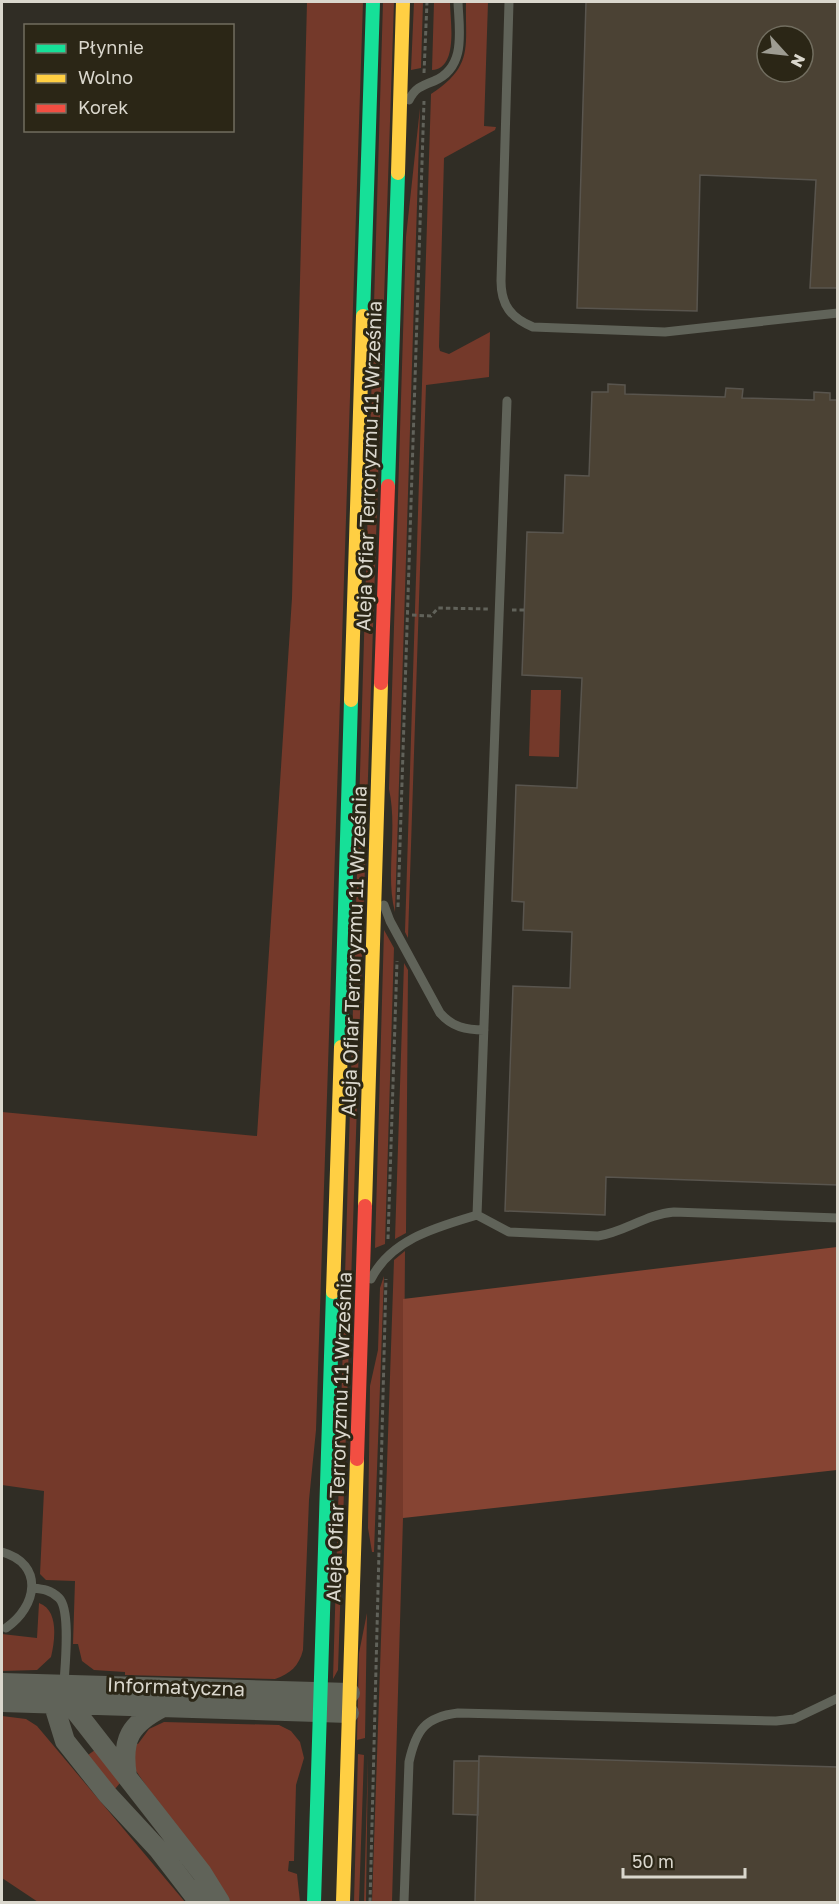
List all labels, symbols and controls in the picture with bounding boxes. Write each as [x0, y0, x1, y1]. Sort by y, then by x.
legend [24, 24, 234, 132]
north arrow [755, 24, 815, 84]
text: Płynnie [78, 36, 144, 58]
text: N [787, 51, 810, 71]
text: Wolno [78, 66, 133, 88]
text: Korek [78, 96, 128, 118]
street label: Aleja Ofiar Terroryzmu 11 Września [350, 300, 386, 632]
street label: Aleja Ofiar Terroryzmu 11 Września [335, 785, 371, 1117]
street label: Aleja Ofiar Terroryzmu 11 Września [320, 1271, 356, 1603]
street label: Informatyczna [107, 1672, 246, 1700]
scale bar [623, 1841, 744, 1879]
text: 50 m [632, 1850, 674, 1872]

